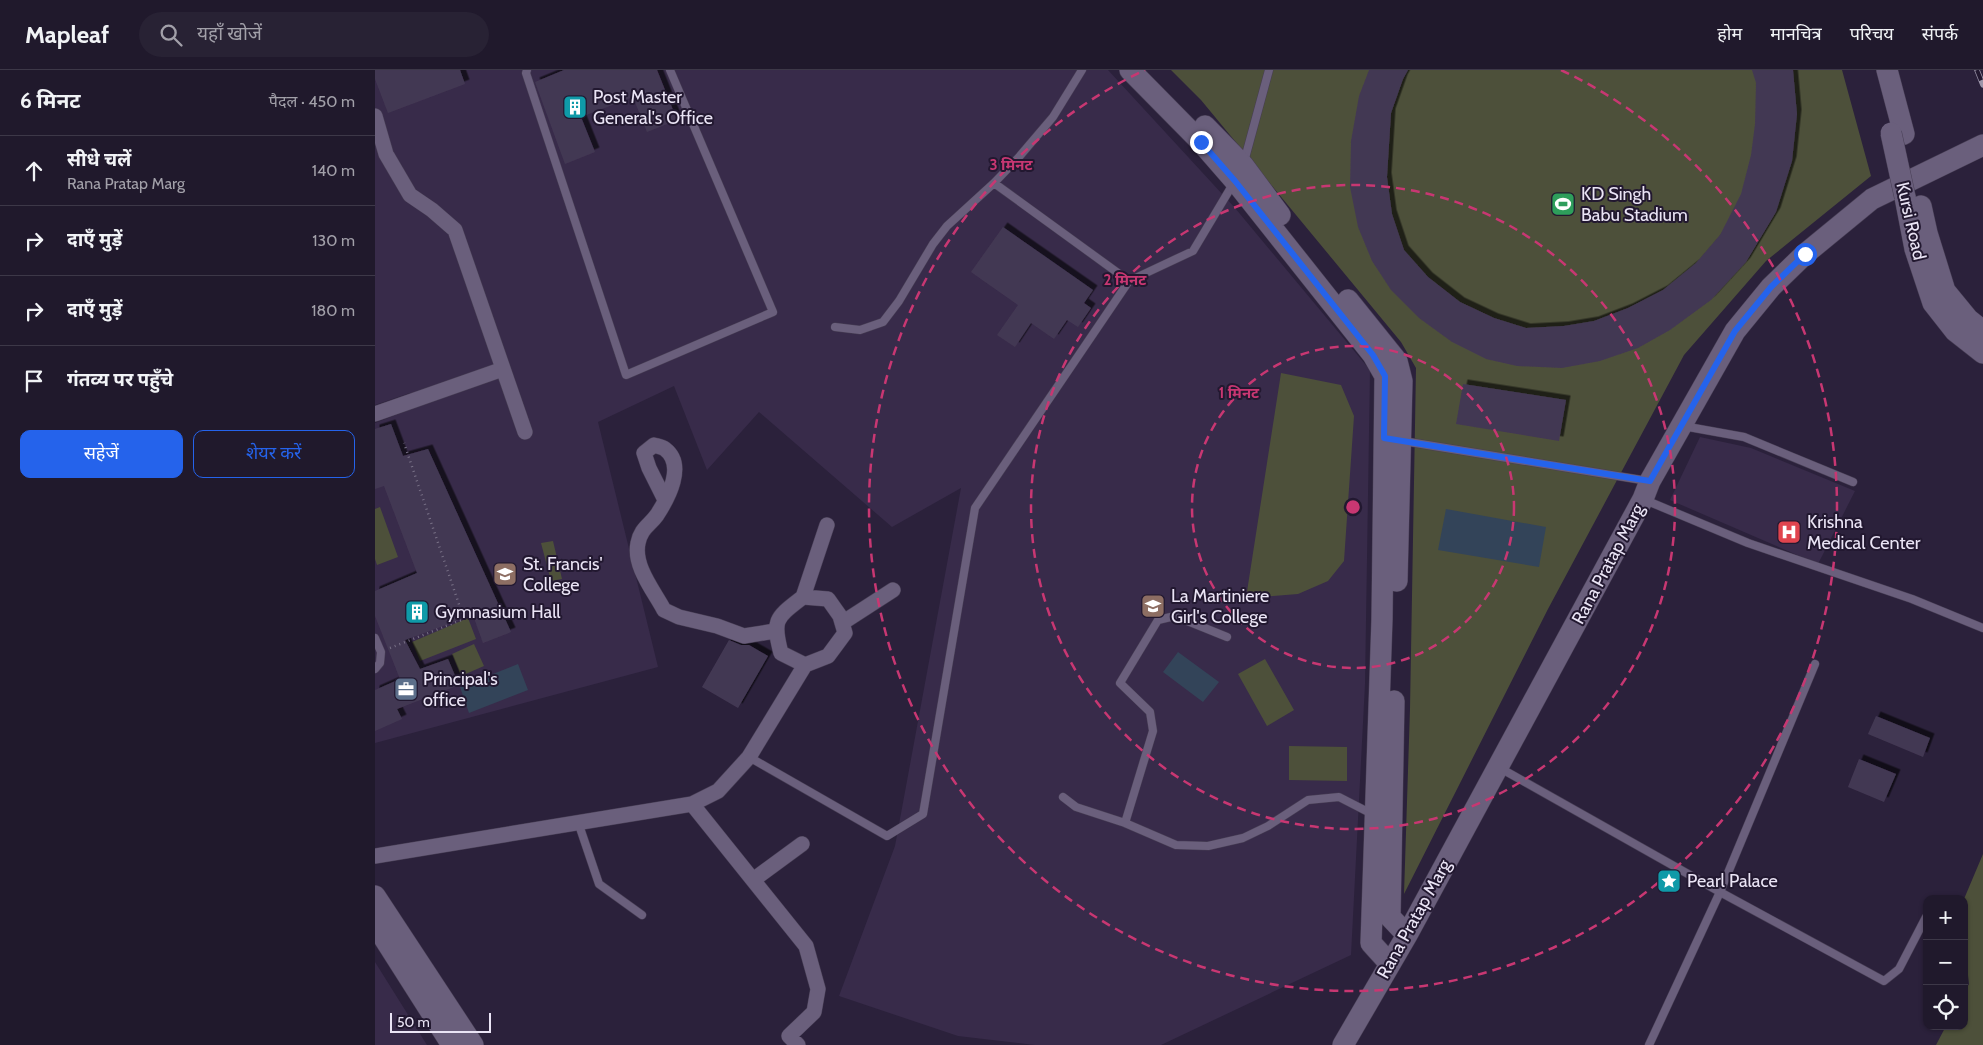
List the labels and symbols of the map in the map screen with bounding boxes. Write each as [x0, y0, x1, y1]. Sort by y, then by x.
place label: Post Master General's Office [593, 86, 713, 129]
building icon: Post Master General's Office [562, 94, 588, 120]
route end [1190, 131, 1213, 154]
text: 3 मिनट [990, 156, 1033, 174]
street label: Kursi Road [1891, 180, 1931, 262]
place label: KD Singh Babu Stadium [1581, 183, 1688, 226]
sports icon: KD Singh Babu Stadium [1550, 191, 1576, 217]
route start [1794, 243, 1817, 266]
text: 2 मिनट [1104, 271, 1147, 289]
text: 1 मिनट [1219, 384, 1260, 402]
centre of rings [1344, 498, 1362, 516]
street label: Rana Pratap Marg [1567, 499, 1649, 628]
place label: Krishna Medical Center [1807, 511, 1921, 554]
hospital icon: Krishna Medical Center [1776, 519, 1802, 545]
place label: St. Francis' College [523, 553, 603, 596]
school or university icon: St. Francis' College [492, 561, 518, 587]
place label: La Martiniere Girl's College [1171, 585, 1269, 628]
school or university icon: La Martiniere Girl's College [1140, 593, 1166, 619]
building icon: Gymnasium Hall [404, 599, 430, 625]
place label: Gymnasium Hall [435, 601, 561, 623]
place label: Principal's office [423, 668, 498, 711]
office icon: Principal's office [393, 676, 419, 702]
street label: Rana Pratap Marg [1372, 855, 1456, 982]
place icon: Pearl Palace [1656, 868, 1682, 894]
place label: Pearl Palace [1687, 870, 1778, 892]
scale bar [390, 1010, 491, 1033]

